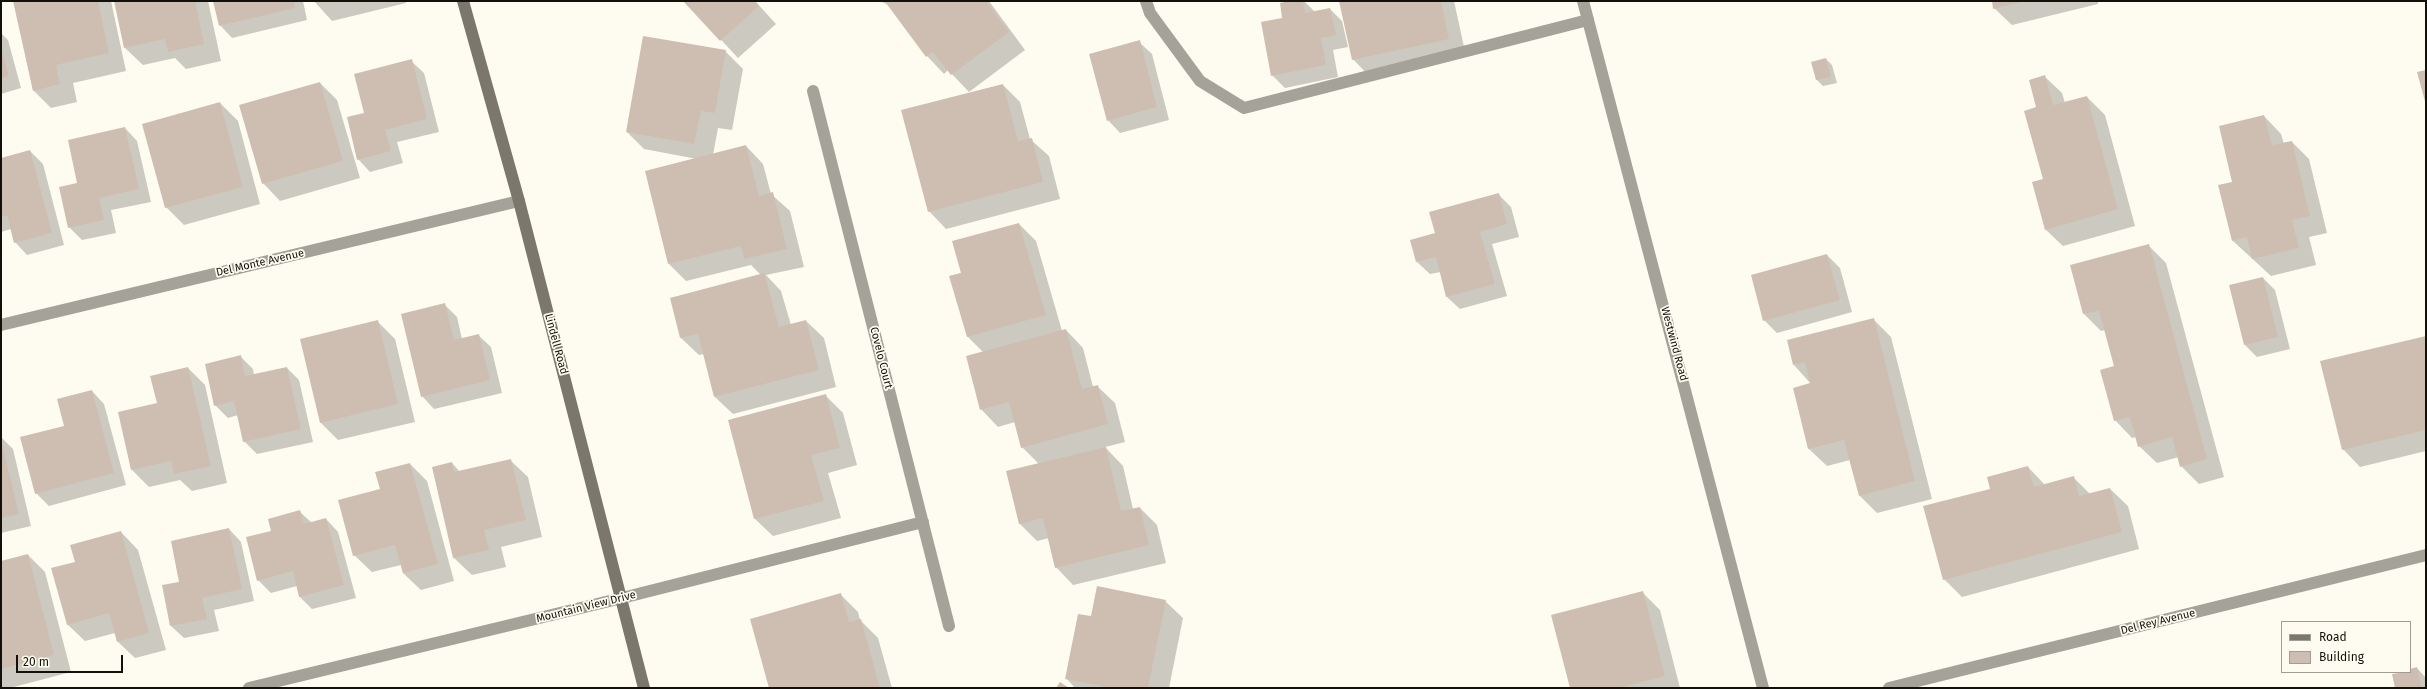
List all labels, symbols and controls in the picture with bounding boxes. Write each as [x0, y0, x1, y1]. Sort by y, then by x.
street label: Del Monte Avenue [215, 246, 305, 280]
street label: Westwind Road [1658, 305, 1690, 383]
street label: Lindell Road [542, 312, 570, 376]
street label: Covelo Court [867, 326, 895, 390]
street label: Mountain View Drive [535, 588, 637, 626]
street label: Del Rey Avenue [2119, 606, 2197, 638]
legend [2281, 621, 2411, 673]
text: Road [2319, 630, 2347, 644]
scale bar [18, 647, 125, 673]
text: Building [2319, 650, 2364, 664]
text: 20 m [23, 655, 49, 669]

